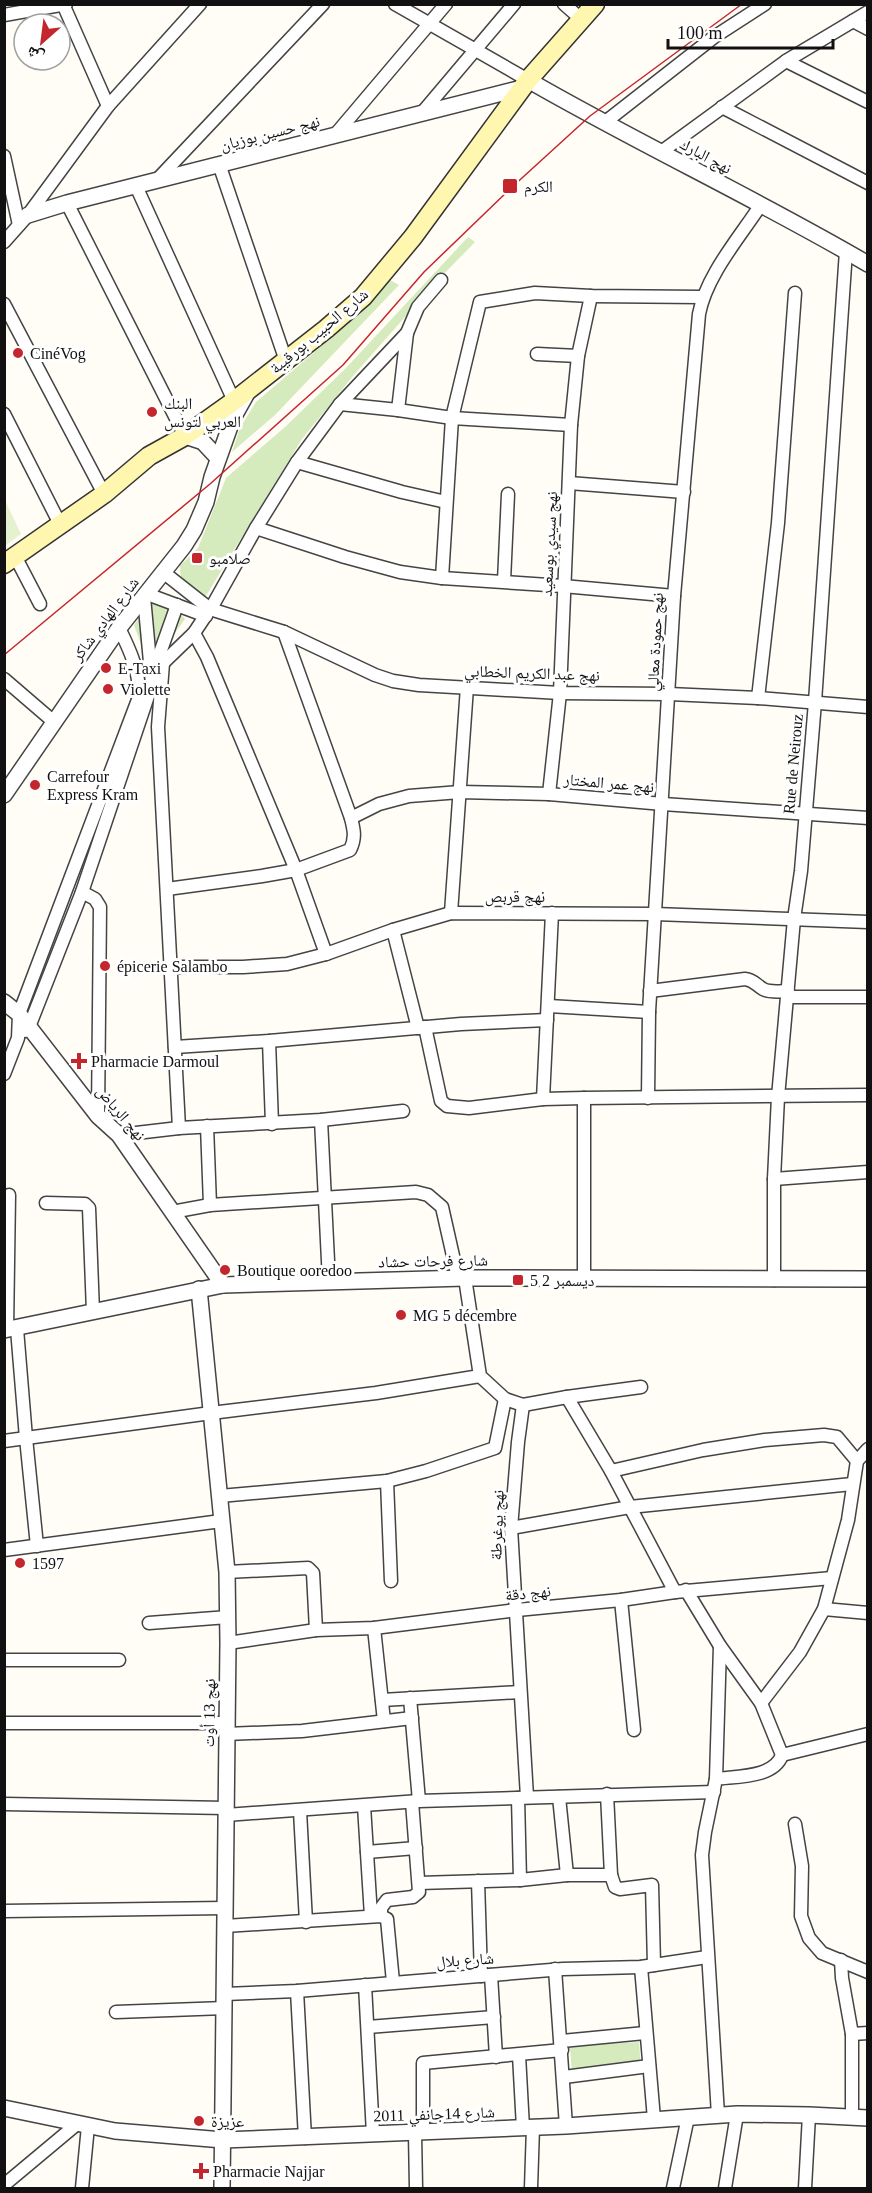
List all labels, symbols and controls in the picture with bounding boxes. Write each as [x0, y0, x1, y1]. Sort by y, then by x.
north arrow [12, 12, 72, 72]
scale bar [668, 12, 833, 50]
text: 100 m [677, 23, 723, 43]
text: ش [24, 42, 47, 66]
street label: نهج حسين بوزيان [218, 112, 322, 156]
street label: نهج البارك [676, 135, 735, 179]
marker: الكرم [501, 177, 519, 195]
place label: الكرم [524, 178, 553, 197]
street label: شارع الحبيب بورقيبة [267, 285, 373, 378]
place label: CinéVog [30, 345, 86, 363]
marker: CinéVog [11, 346, 25, 360]
place label: البنك العربي لتونس [164, 395, 241, 434]
marker: البنك العربي لتونس [145, 405, 159, 419]
street label: نهج سيدي بوسعيد [538, 491, 564, 597]
place label: صلامبو [209, 550, 251, 568]
marker: صلامبو [190, 551, 204, 565]
street label: شارع الهادي شاكر [68, 574, 145, 667]
street label: نهج حمودة معالي [644, 592, 670, 692]
place label: E-Taxi [118, 660, 162, 677]
marker: E-Taxi [99, 661, 113, 675]
street label: نهج عبد الكريم الخطابي [464, 662, 600, 688]
place label: Violette [120, 681, 171, 698]
marker: Violette [101, 682, 115, 696]
street label: Rue de Neirouz [780, 713, 806, 815]
place label: Carrefour Express Kram [47, 768, 139, 804]
street label: نهج عمر المختار [562, 770, 655, 797]
marker: Carrefour Express Kram [28, 778, 42, 792]
street label: نهج قربص [485, 888, 545, 907]
place label: épicerie Salambo [117, 958, 228, 976]
marker: épicerie Salambo [98, 959, 112, 973]
place label: Pharmacie Darmoul [91, 1053, 220, 1070]
marker: Pharmacie Darmoul [72, 1054, 86, 1068]
street label: نهج الرياض [92, 1082, 149, 1145]
street label: شارع فرحات حشاد [378, 1252, 488, 1272]
place label: Boutique ooredoo [237, 1262, 352, 1280]
marker: Boutique ooredoo [218, 1263, 232, 1277]
place label: 5 ديسمبر 2 [530, 1272, 594, 1290]
marker: 5 ديسمبر 2 [511, 1273, 525, 1287]
place label: MG 5 décembre [413, 1307, 517, 1324]
marker: MG 5 décembre [394, 1308, 408, 1322]
street label: نهج يوغرطة [487, 1489, 509, 1561]
place label: 1597 [32, 1555, 64, 1572]
marker: 1597 [13, 1556, 27, 1570]
street label: نهج دقة [504, 1582, 552, 1606]
street label: نهج 13 أوت [199, 1678, 220, 1748]
street label: شارع بلال [435, 1949, 495, 1973]
street label: شارع 14جانفي 2011 [373, 2103, 495, 2129]
place label: عزيزة [211, 2113, 244, 2131]
marker: عزيزة [192, 2114, 206, 2128]
place label: Pharmacie Najjar [213, 2163, 325, 2181]
marker: Pharmacie Najjar [194, 2164, 208, 2178]

